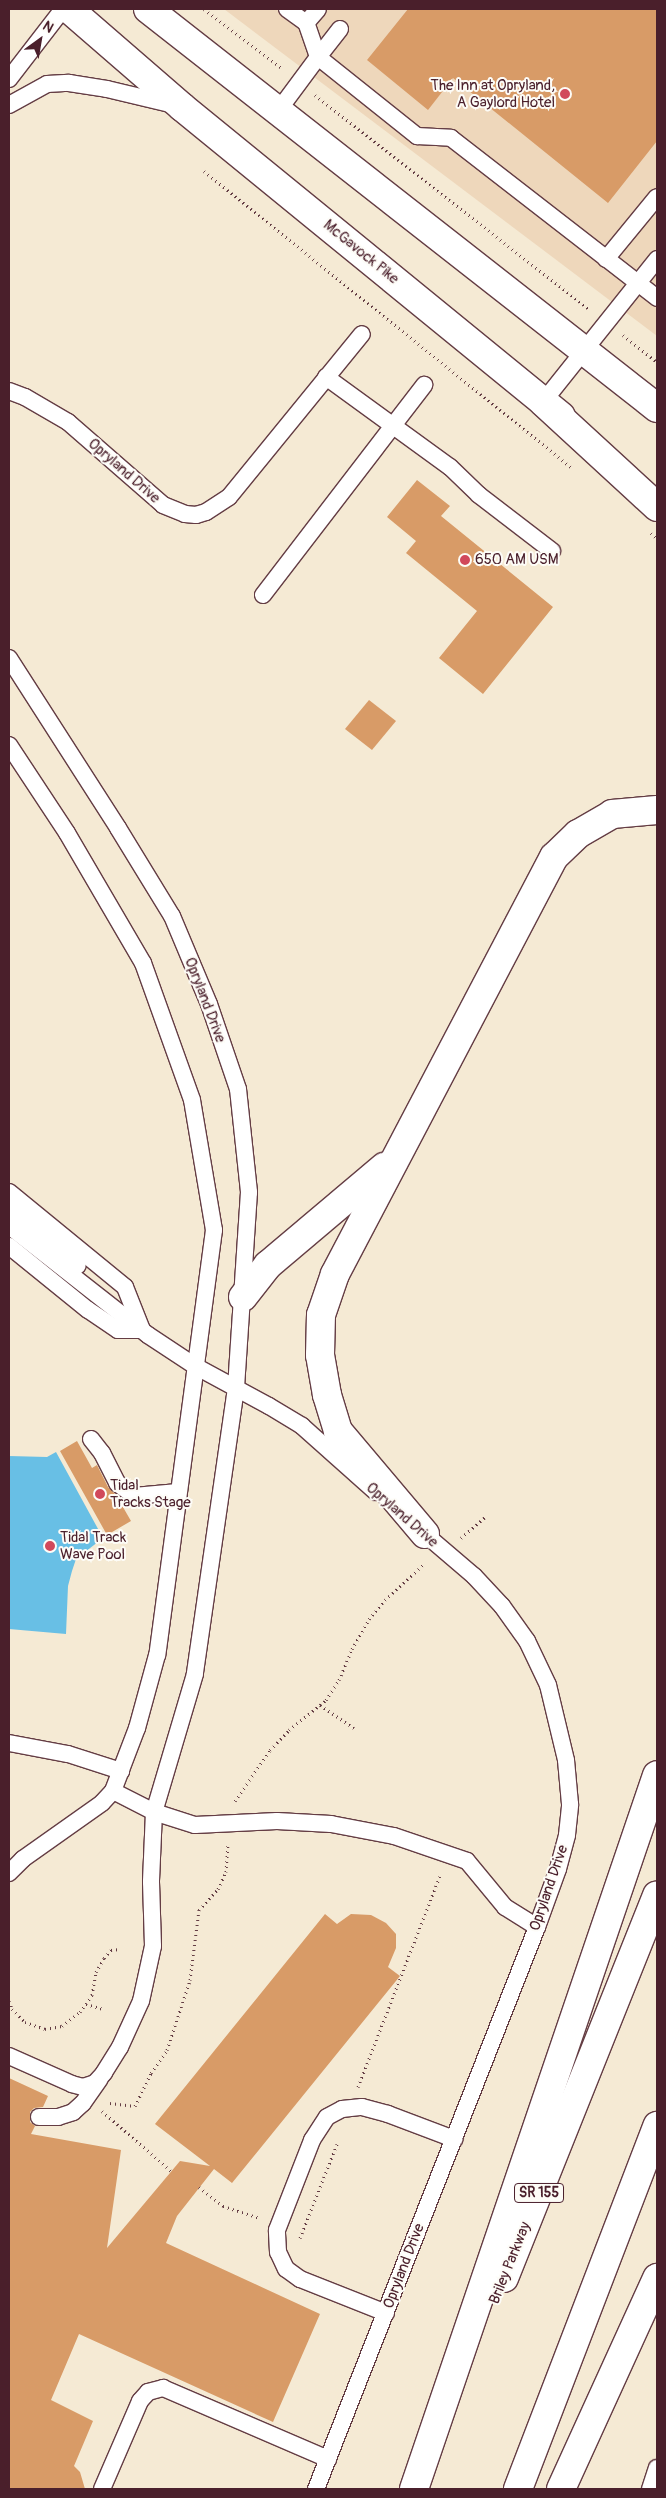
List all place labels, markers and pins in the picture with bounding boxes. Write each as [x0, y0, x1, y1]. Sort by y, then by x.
place label: The Inn at Opryland, A Gaylord Hotel [431, 76, 555, 111]
marker: The Inn at Opryland, A Gaylord Hotel [559, 88, 571, 100]
place label: 650 AM USM [475, 551, 559, 569]
marker: 650 AM USM [459, 554, 471, 566]
place label: Tidal Tracks Stage [110, 1476, 191, 1511]
marker: Tidal Tracks Stage [94, 1488, 106, 1500]
place label: Tidal Track Wave Pool [60, 1528, 126, 1563]
marker: Tidal Track Wave Pool [44, 1540, 56, 1552]

